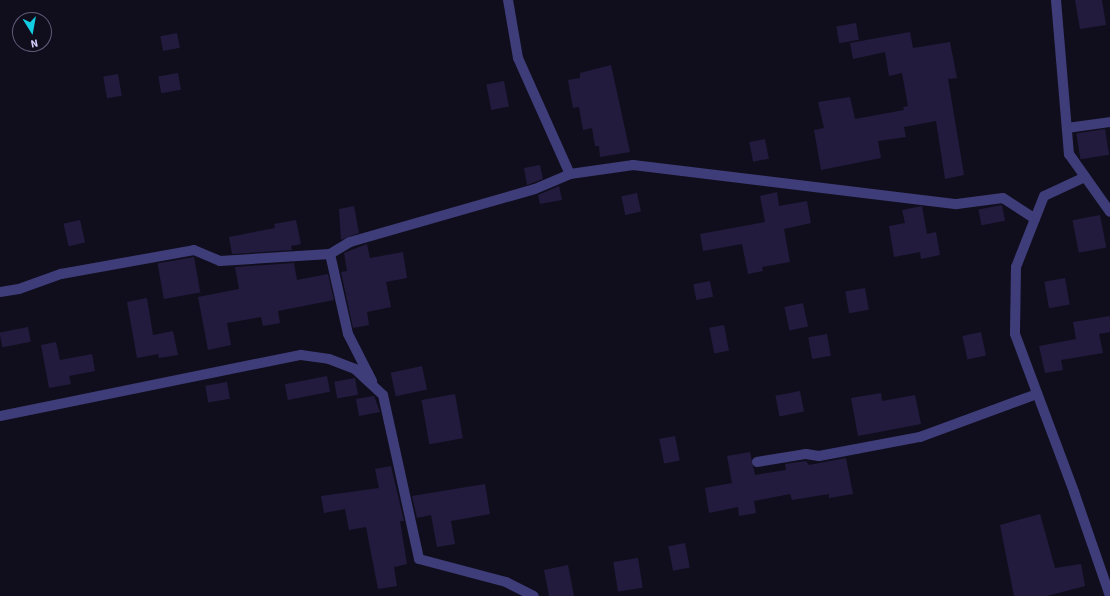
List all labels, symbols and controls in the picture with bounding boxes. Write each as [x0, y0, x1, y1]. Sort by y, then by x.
north arrow [12, 12, 52, 52]
text: N [29, 35, 39, 51]

